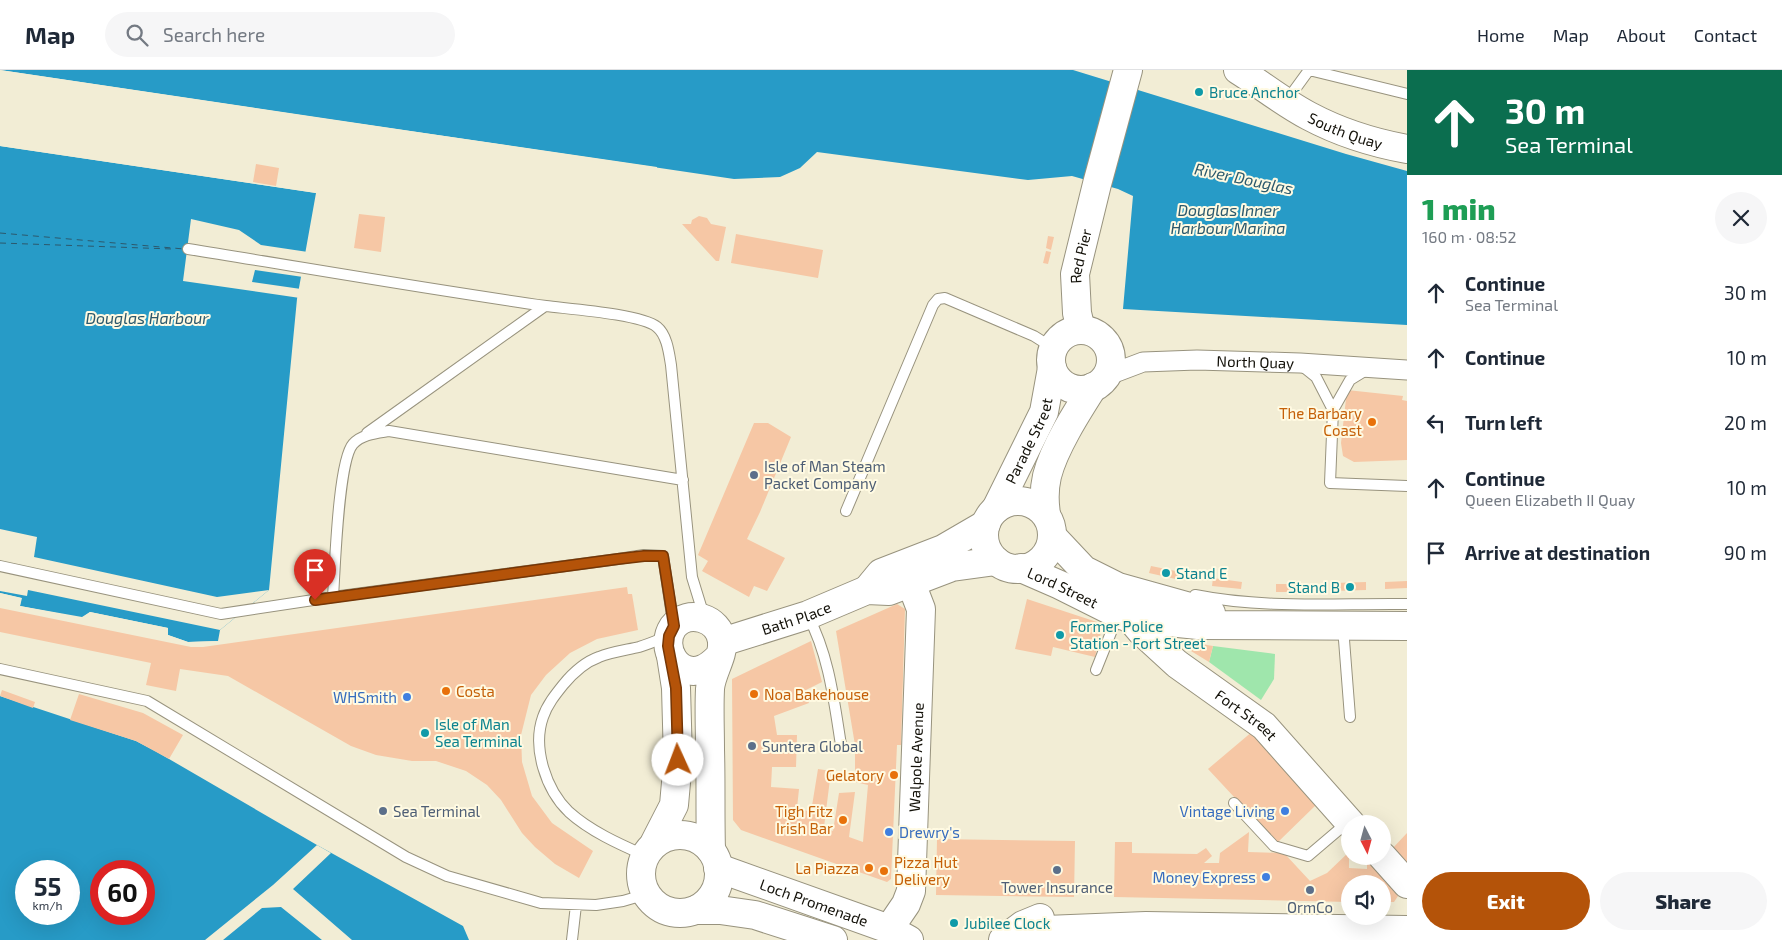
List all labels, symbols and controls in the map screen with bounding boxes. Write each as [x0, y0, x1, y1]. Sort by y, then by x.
search box [105, 12, 455, 57]
text: Map [25, 20, 75, 49]
icon: search [123, 21, 151, 49]
text: Search here [163, 23, 265, 46]
text: Home [1477, 24, 1525, 46]
text: Map [1553, 24, 1589, 46]
text: About [1617, 24, 1666, 46]
text: Contact [1694, 24, 1757, 46]
place label: Bruce Anchor [1209, 83, 1300, 101]
marker: Bruce Anchor [1193, 86, 1205, 98]
text: 30 m [1505, 89, 1585, 131]
icon: ahead [1422, 90, 1487, 155]
street label: South Quay [1305, 108, 1385, 152]
text: Sea Terminal [1505, 131, 1633, 157]
water label: River Douglas [1193, 158, 1295, 198]
text: 1 min [1422, 190, 1496, 226]
button: close [1715, 192, 1767, 244]
water label: Douglas Inner Harbour Marina [1171, 200, 1285, 237]
street label: Red Pier [1066, 227, 1095, 284]
text: 160 m · 08:52 [1422, 227, 1516, 246]
text: Continue [1465, 272, 1545, 295]
icon: ahead [1422, 279, 1450, 307]
text: 30 m [1724, 281, 1767, 304]
text: Sea Terminal [1465, 295, 1558, 314]
water label: Douglas Harbour [85, 308, 209, 327]
icon: ahead [1422, 344, 1450, 372]
text: Continue [1465, 346, 1545, 369]
text: 10 m [1727, 346, 1767, 369]
street label: North Quay [1216, 352, 1295, 372]
street label: Parade Street [1001, 396, 1055, 487]
place label: The Barbary Coast [1279, 404, 1362, 439]
icon: left [1422, 409, 1450, 437]
text: Turn left [1465, 411, 1542, 434]
text: 20 m [1724, 411, 1767, 434]
marker: The Barbary Coast [1366, 416, 1378, 428]
place label: Isle of Man Steam Packet Company [764, 457, 886, 492]
text: Continue [1465, 467, 1545, 490]
marker: Isle of Man Steam Packet Company [748, 469, 760, 481]
icon: ahead [1422, 474, 1450, 502]
text: 10 m [1727, 476, 1767, 499]
text: Queen Elizabeth II Quay [1465, 490, 1635, 509]
icon: arrive [1422, 539, 1450, 567]
text: Arrive at destination [1465, 541, 1650, 564]
text: 90 m [1724, 541, 1767, 564]
pin [294, 549, 336, 600]
icon: arrive [301, 556, 329, 584]
street label: Lord Street [1025, 563, 1101, 612]
place label: Stand E [1176, 564, 1227, 582]
marker: Stand E [1160, 567, 1172, 579]
place label: Stand B [1288, 578, 1340, 596]
marker: Stand B [1344, 581, 1356, 593]
street label: Bath Place [759, 597, 834, 638]
place label: Former Police Station - Fort Street [1070, 617, 1206, 652]
marker: Former Police Station - Fort Street [1054, 629, 1066, 641]
place label: Costa [456, 682, 495, 700]
marker: Costa [440, 685, 452, 697]
place label: Noa Bakehouse [764, 685, 869, 703]
street label: Fort Street [1212, 685, 1281, 744]
place label: WHSmith [333, 688, 397, 706]
marker: Noa Bakehouse [748, 688, 760, 700]
marker: WHSmith [401, 691, 413, 703]
street label: Walpole Avenue [905, 702, 927, 812]
place label: Isle of Man Sea Terminal [435, 715, 523, 750]
marker: Isle of Man Sea Terminal [419, 727, 431, 739]
position arrow [651, 733, 703, 785]
place label: Suntera Global [762, 737, 863, 755]
marker: Suntera Global [746, 740, 758, 752]
place label: Gelatory [826, 766, 884, 784]
marker: Gelatory [888, 769, 900, 781]
place label: Sea Terminal [393, 802, 481, 820]
place label: Tigh Fitz Irish Bar [775, 802, 833, 837]
place label: Vintage Living [1180, 802, 1276, 820]
marker: Sea Terminal [377, 805, 389, 817]
marker: Vintage Living [1279, 805, 1291, 817]
marker: Tigh Fitz Irish Bar [837, 814, 849, 826]
north arrow [1341, 815, 1391, 865]
map controls [1341, 815, 1391, 925]
place label: Drewry's [899, 823, 960, 841]
marker: Drewry's [883, 826, 895, 838]
place label: Pizza Hut Delivery [894, 853, 958, 888]
place label: La Piazza [795, 859, 859, 877]
speed limit sign: 60 [90, 860, 155, 925]
marker: La Piazza [863, 862, 875, 874]
marker: Tower Insurance [1051, 864, 1063, 876]
marker: Pizza Hut Delivery [878, 865, 890, 877]
place label: Money Express [1153, 868, 1256, 886]
text: 55 [34, 871, 61, 901]
marker: Money Express [1260, 871, 1272, 883]
button: Exit [1422, 872, 1590, 930]
button: Share [1600, 872, 1767, 930]
street label: Loch Promenade [757, 875, 871, 930]
button: sound [1341, 875, 1391, 925]
place label: Tower Insurance [1001, 878, 1113, 896]
marker: OrmCo [1304, 884, 1316, 896]
text: km/h [33, 898, 62, 912]
place label: OrmCo [1287, 898, 1333, 916]
place label: Jubilee Clock [964, 914, 1051, 932]
marker: Jubilee Clock [948, 917, 960, 929]

